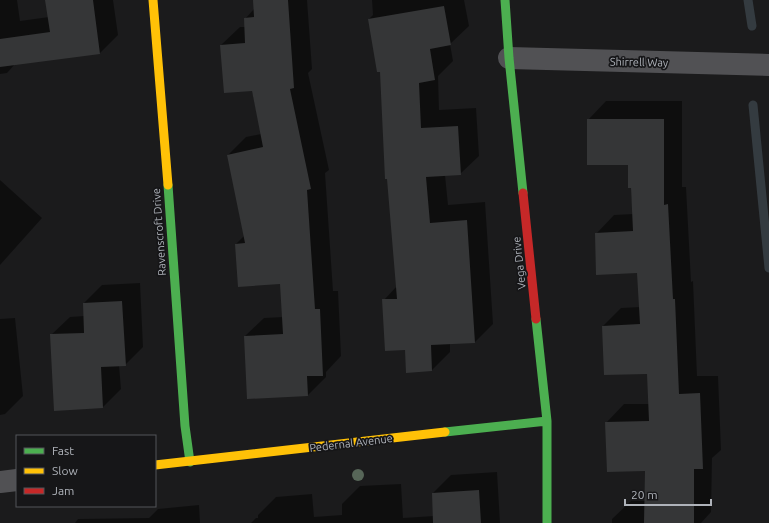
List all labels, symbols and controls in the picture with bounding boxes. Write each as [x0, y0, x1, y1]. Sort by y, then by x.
street label: Shirrell Way [610, 55, 669, 69]
street label: Ravenscroft Drive [150, 188, 168, 276]
street label: Vega Drive [510, 236, 528, 290]
street label: Pedernal Avenue [309, 432, 393, 454]
legend [16, 435, 156, 507]
text: Fast [52, 444, 74, 457]
text: Slow [52, 464, 78, 477]
scale bar [625, 481, 711, 507]
text: Jam [52, 484, 74, 497]
text: 20 m [631, 488, 658, 501]

